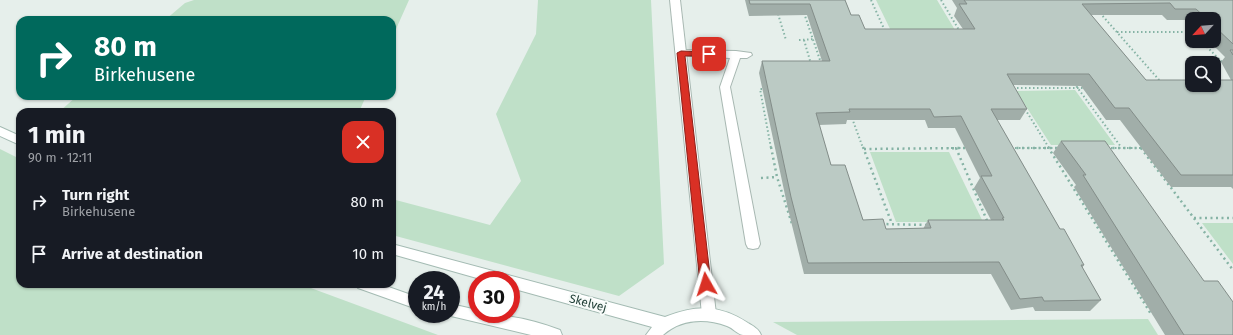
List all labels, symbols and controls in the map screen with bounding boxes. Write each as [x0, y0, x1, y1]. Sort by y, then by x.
north arrow [1185, 12, 1221, 48]
map controls [1185, 12, 1221, 92]
text: 80 m [94, 30, 157, 63]
icon: right [28, 32, 80, 84]
pin [692, 37, 726, 71]
icon: arrive [698, 43, 720, 65]
button: search [1185, 56, 1221, 92]
text: Birkehusene [94, 64, 195, 86]
text: 1 min [28, 121, 86, 149]
button: close [342, 121, 384, 163]
text: 90 m · 12:11 [28, 150, 92, 165]
text: Turn right [62, 186, 129, 204]
icon: right [28, 191, 50, 213]
text: 80 m [351, 193, 384, 211]
text: Birkehusene [62, 204, 135, 219]
icon: arrive [28, 243, 50, 265]
text: Arrive at destination [62, 245, 203, 263]
text: 10 m [352, 245, 384, 263]
position arrow [685, 263, 727, 305]
speed limit sign: 30 [468, 271, 520, 323]
text: 24 [423, 280, 445, 304]
street label: Skelvej [568, 291, 608, 315]
text: km/h [422, 301, 446, 313]

